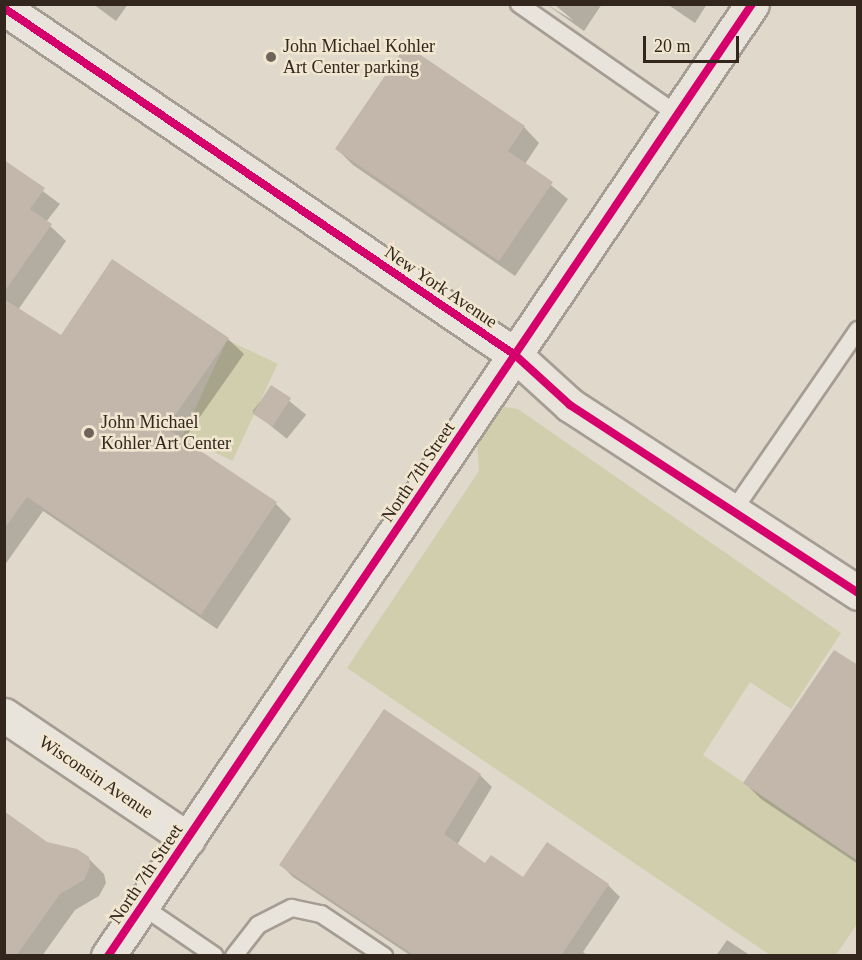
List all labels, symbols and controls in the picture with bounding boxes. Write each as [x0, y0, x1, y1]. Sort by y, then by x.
scale bar [646, 24, 742, 62]
place label: John Michael Kohler Art Center parking [283, 36, 435, 78]
text: 20 m [654, 36, 691, 56]
marker: John Michael Kohler Art Center parking [264, 50, 278, 64]
street label: New York Avenue [380, 241, 502, 333]
place label: John Michael Kohler Art Center [101, 412, 232, 454]
street label: North 7th Street [377, 418, 459, 526]
marker: John Michael Kohler Art Center [82, 426, 96, 440]
street label: Wisconsin Avenue [34, 730, 158, 824]
street label: North 7th Street [105, 820, 187, 928]

